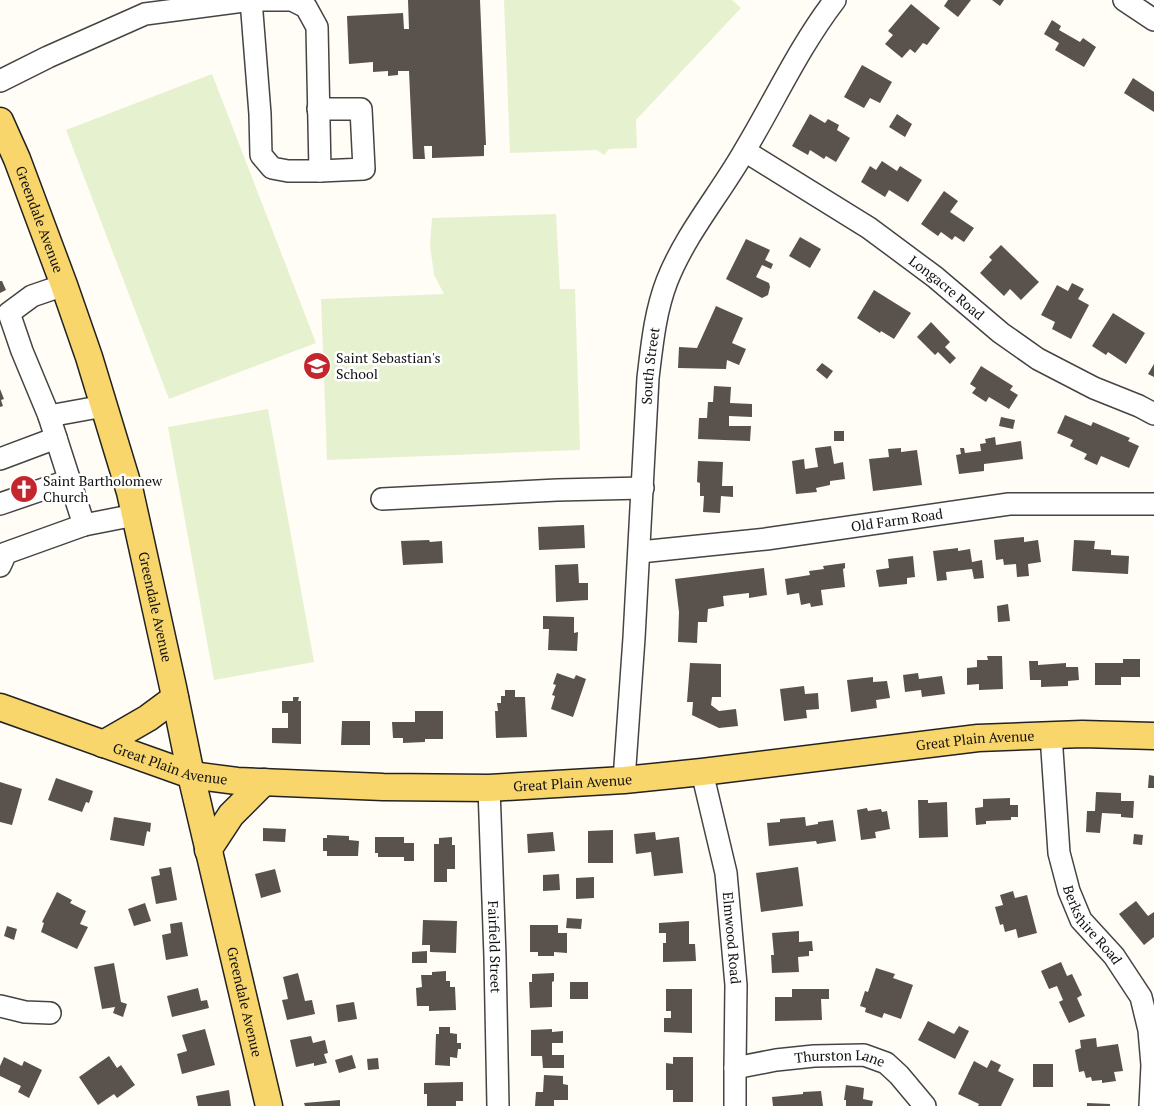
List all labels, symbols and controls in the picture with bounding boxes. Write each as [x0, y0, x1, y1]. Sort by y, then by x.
street label: Greendale Avenue [11, 163, 69, 275]
street label: Longacre Road [905, 251, 989, 324]
street label: South Street [637, 325, 664, 405]
place label: Saint Sebastian's School [336, 348, 441, 383]
school or university icon: Saint Sebastian's School [302, 351, 332, 381]
place label: Saint Bartholomew Church [43, 471, 163, 506]
church icon: Saint Bartholomew Church [9, 474, 39, 504]
street label: Old Farm Road [850, 504, 944, 536]
street label: Greendale Avenue [134, 550, 177, 664]
street label: Great Plain Avenue [915, 726, 1035, 755]
street label: Great Plain Avenue [111, 738, 229, 789]
street label: Great Plain Avenue [513, 769, 633, 796]
street label: Berkshire Road [1059, 883, 1127, 968]
street label: Elmwood Road [719, 891, 746, 985]
street label: Fairfield Street [484, 900, 506, 994]
street label: Greendale Avenue [223, 945, 267, 1059]
street label: Thurston Lane [793, 1045, 888, 1071]

